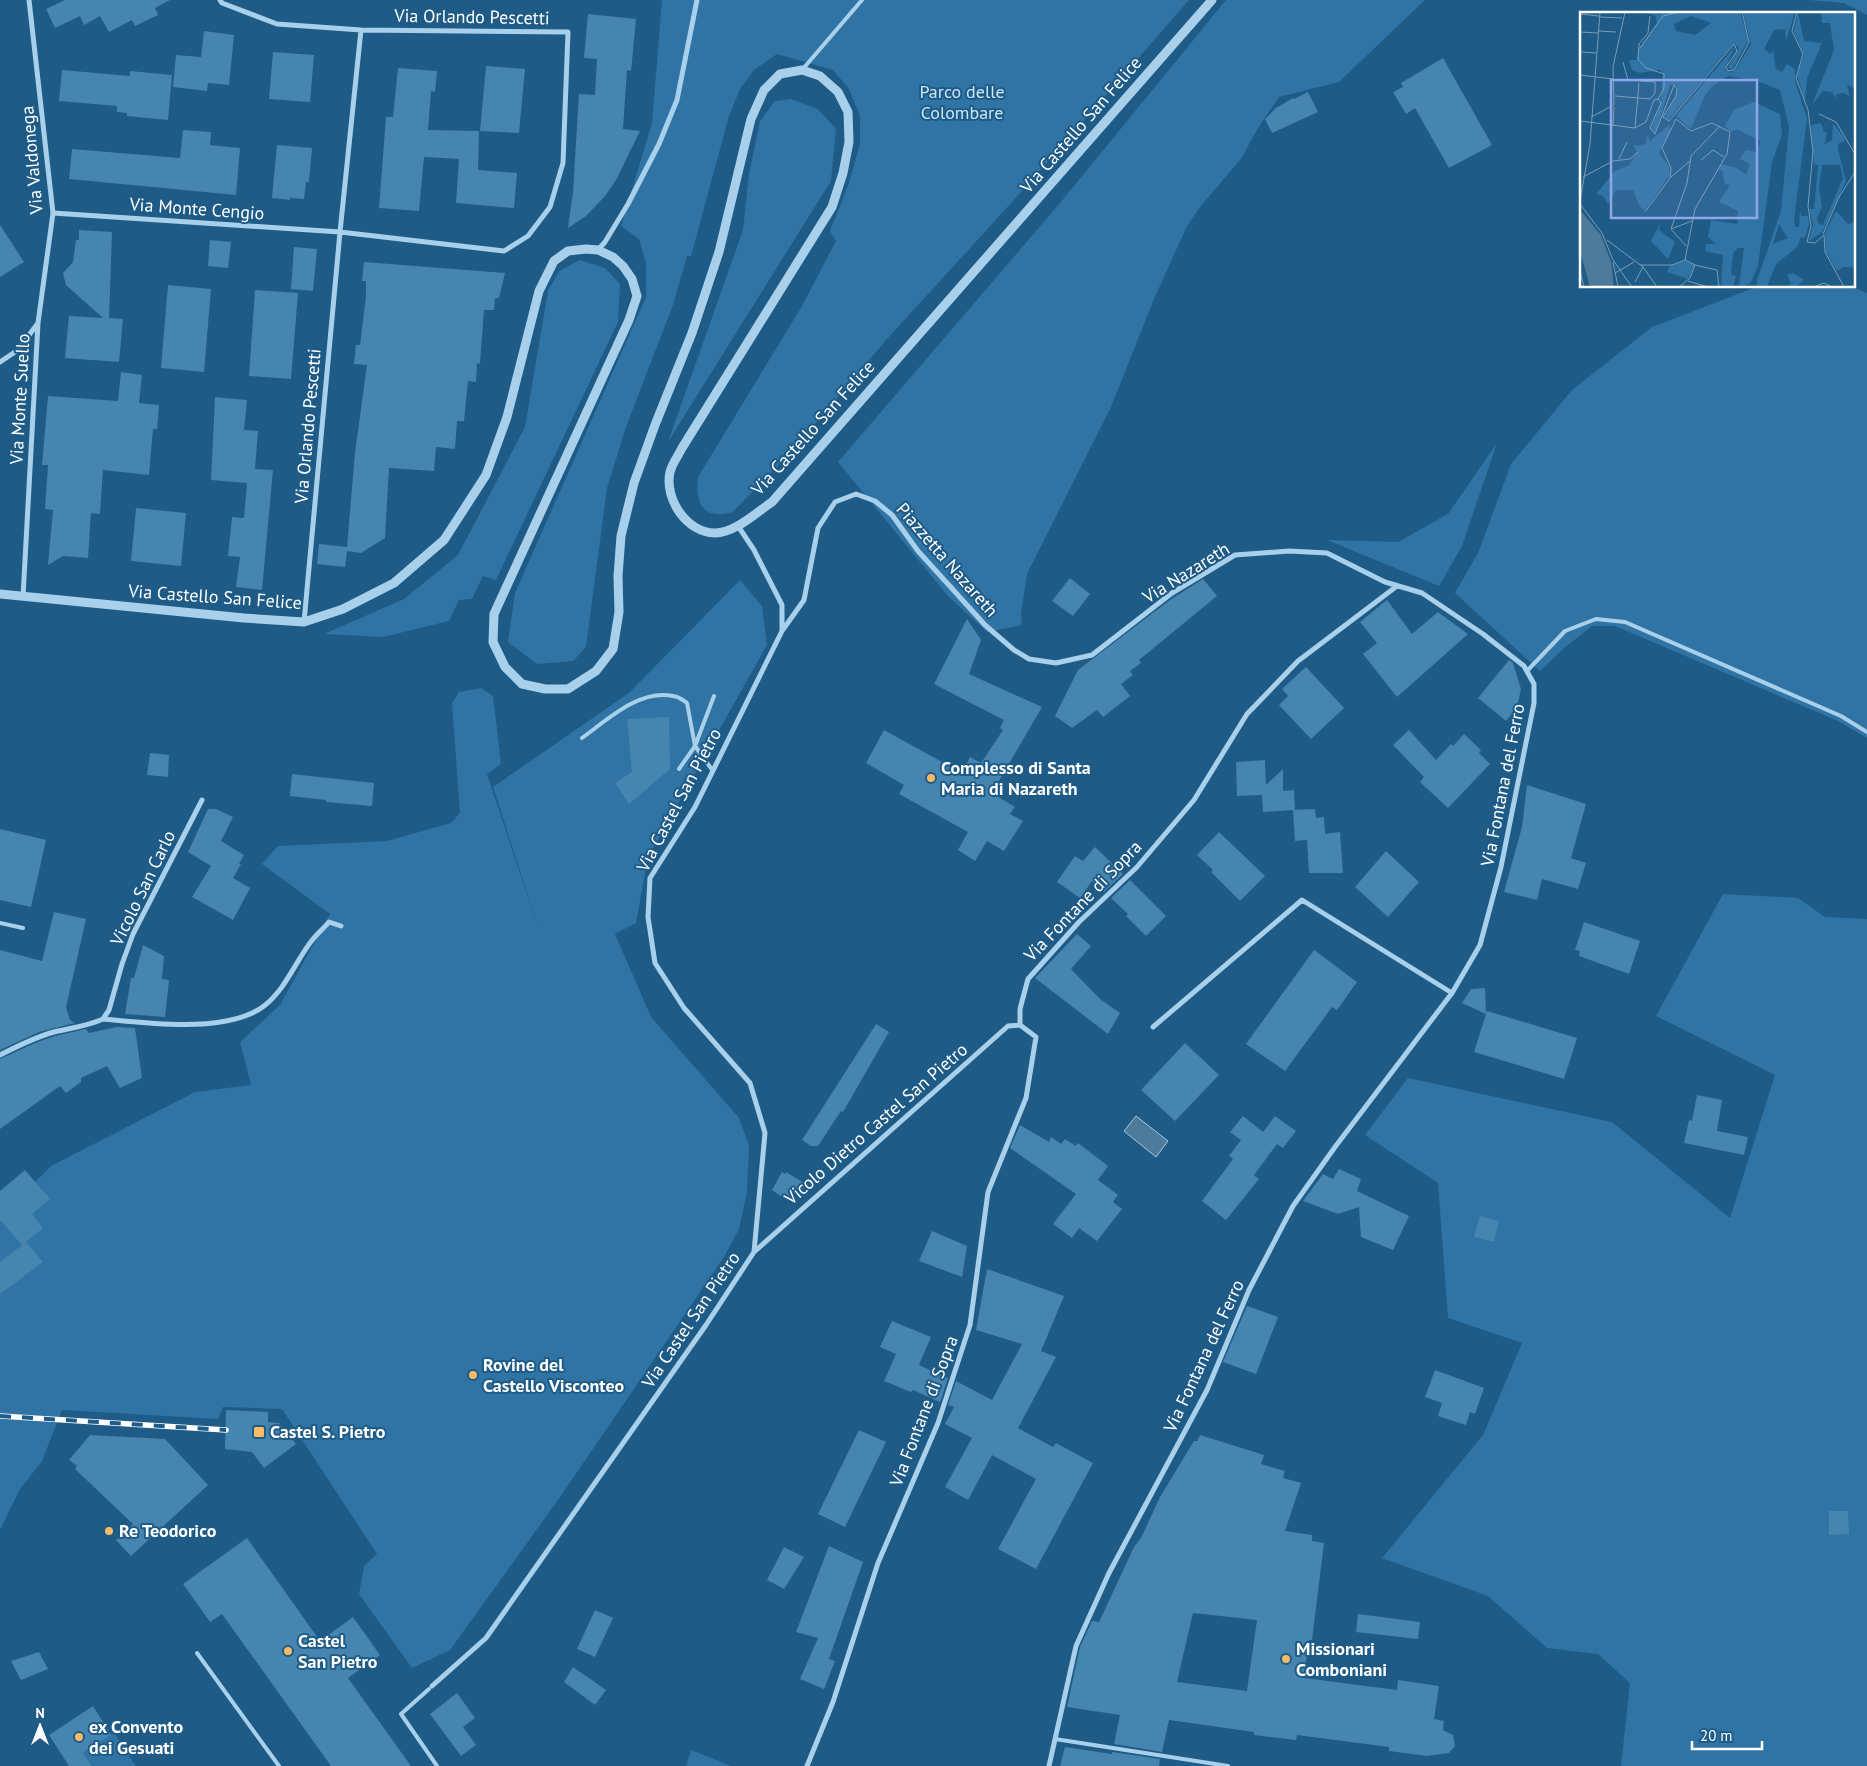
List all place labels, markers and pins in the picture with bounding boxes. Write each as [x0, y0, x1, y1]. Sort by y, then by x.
place label: Complesso di Santa Maria di Nazareth [941, 756, 1091, 800]
marker: Complesso di Santa Maria di Nazareth [925, 772, 937, 784]
place label: Rovine del Castello Visconteo [483, 1353, 624, 1397]
marker: Rovine del Castello Visconteo [467, 1369, 479, 1381]
place label: Castel S. Pietro [270, 1420, 386, 1443]
marker: Castel S. Pietro [252, 1425, 266, 1439]
place label: Re Teodorico [119, 1519, 217, 1542]
marker: Re Teodorico [103, 1525, 115, 1537]
place label: Castel San Pietro [298, 1629, 378, 1673]
place label: Missionari Comboniani [1296, 1637, 1387, 1681]
marker: Castel San Pietro [282, 1645, 294, 1657]
marker: Missionari Comboniani [1280, 1653, 1292, 1665]
place label: ex Convento dei Gesuati [89, 1715, 183, 1759]
marker: ex Convento dei Gesuati [73, 1731, 85, 1743]

